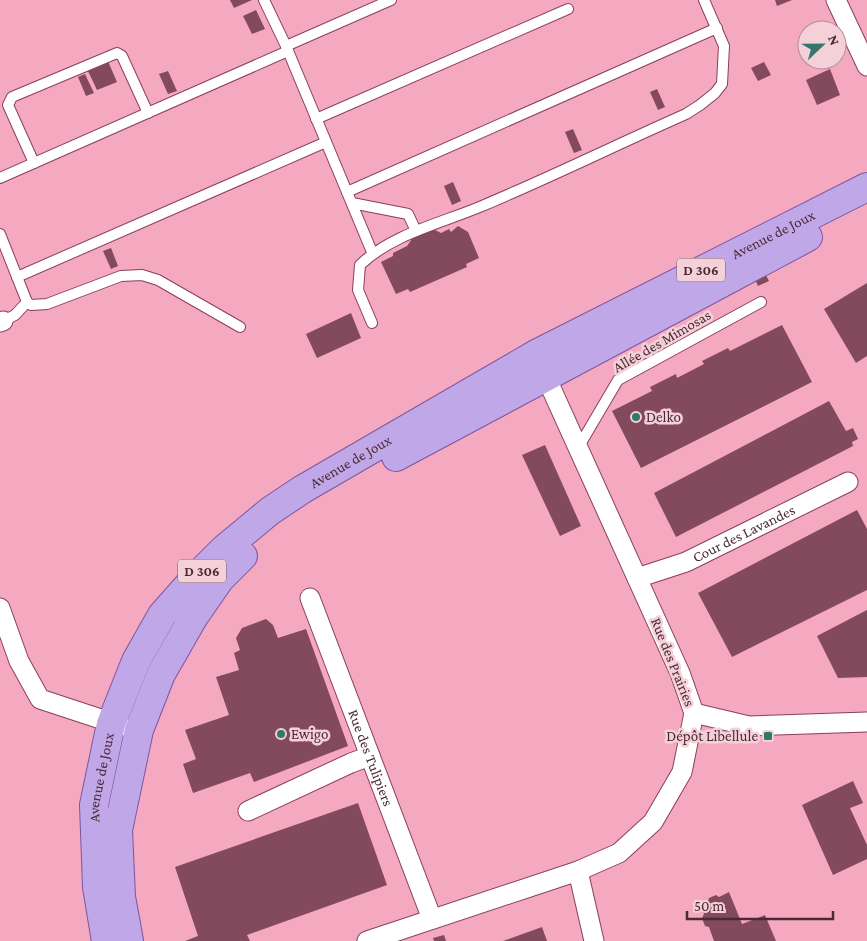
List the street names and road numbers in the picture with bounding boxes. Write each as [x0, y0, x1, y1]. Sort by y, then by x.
street label: Avenue de Joux [729, 207, 817, 262]
road number: D 306 [677, 258, 725, 282]
street label: Allée des Mimosas [610, 306, 714, 375]
street label: Avenue de Joux [307, 432, 394, 491]
street label: Cour des Lavandes [690, 501, 798, 565]
road number: D 306 [178, 560, 226, 582]
street label: Rue des Prairies [648, 615, 698, 709]
street label: Rue des Tulipiers [345, 707, 396, 809]
street label: Avenue de Joux [86, 731, 117, 823]

